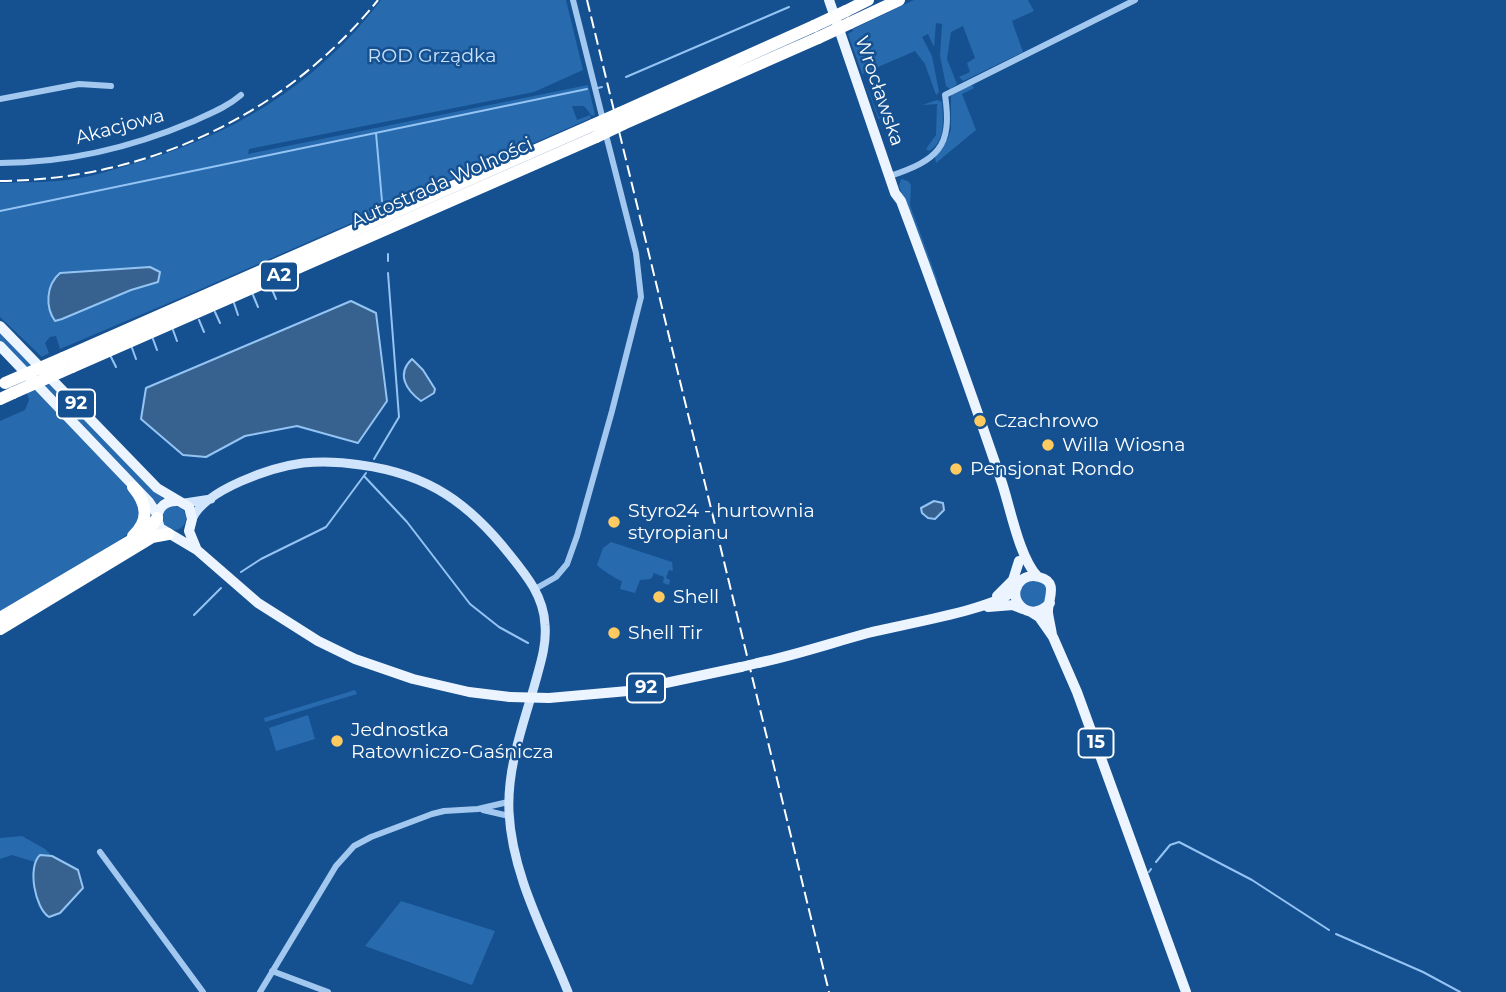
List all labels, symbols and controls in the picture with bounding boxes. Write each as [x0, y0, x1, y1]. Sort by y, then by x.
street label: Wrocławska [850, 33, 908, 149]
park label: ROD Grządka [368, 45, 496, 67]
street label: Akacjowa [73, 104, 167, 150]
street label: Autostrada Wolności [348, 133, 536, 233]
road number: A2 [260, 262, 298, 290]
road number: 92 [57, 390, 95, 418]
place label: Czachrowo [994, 410, 1099, 432]
marker: Czachrowo [972, 413, 988, 429]
place label: Willa Wiosna [1062, 434, 1185, 456]
marker: Willa Wiosna [1040, 437, 1056, 453]
place label: Pensjonat Rondo [970, 458, 1134, 480]
marker: Pensjonat Rondo [948, 461, 964, 477]
place label: Styro24 - hurtownia styropianu [628, 500, 815, 544]
marker: Styro24 - hurtownia styropianu [606, 514, 622, 530]
place label: Shell [673, 586, 719, 608]
marker: Shell [651, 589, 667, 605]
place label: Shell Tir [628, 622, 703, 644]
marker: Shell Tir [606, 625, 622, 641]
road number: 92 [627, 674, 665, 702]
place label: Jednostka Ratowniczo-Gaśnicza [351, 719, 554, 763]
road number: 15 [1078, 728, 1114, 758]
marker: Jednostka Ratowniczo-Gaśnicza [329, 733, 345, 749]

